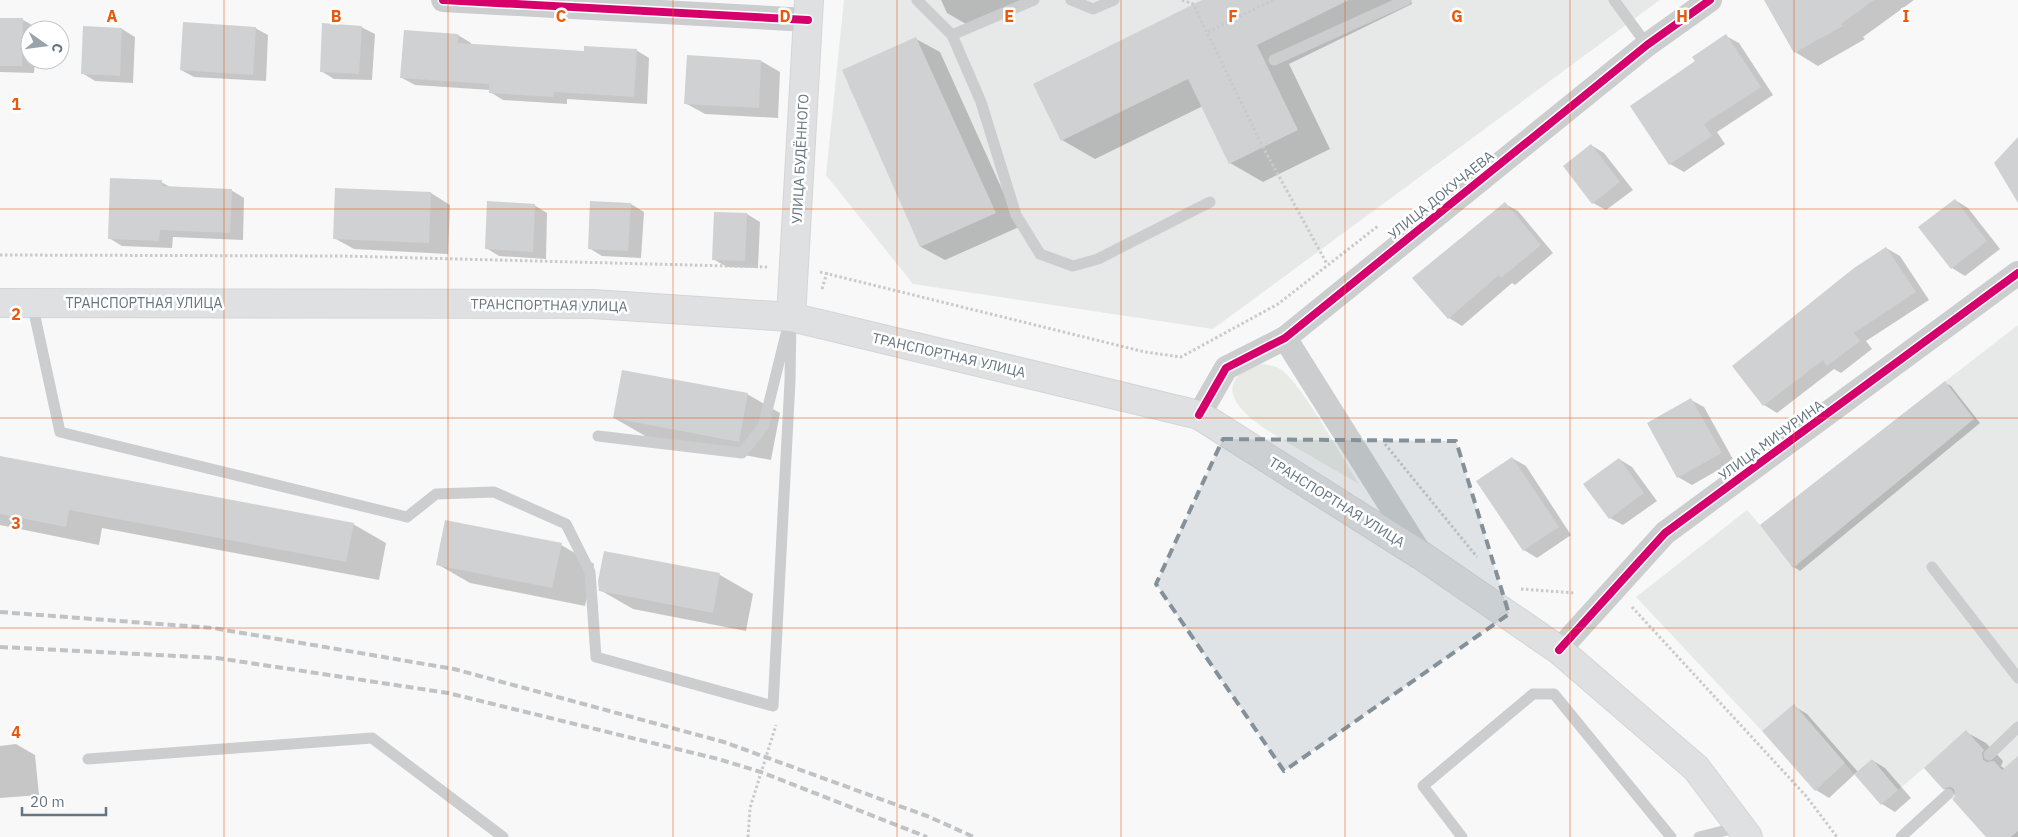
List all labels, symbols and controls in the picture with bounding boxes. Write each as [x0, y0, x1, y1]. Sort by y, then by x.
text: A [107, 6, 118, 26]
text: B [331, 6, 342, 26]
text: C [556, 6, 566, 26]
text: D [779, 6, 791, 26]
text: E [1004, 6, 1014, 26]
text: F [1228, 6, 1238, 26]
text: G [1451, 6, 1463, 26]
text: H [1676, 6, 1688, 26]
text: I [1903, 6, 1910, 26]
north arrow [20, 20, 70, 70]
text: С [48, 42, 67, 55]
street label: УЛИЦА БУДЁННОГО [788, 93, 812, 225]
text: 1 [11, 94, 21, 114]
street label: УЛИЦА ДОКУЧАЕВА [1384, 147, 1498, 243]
street label: ТРАНСПОРТНАЯ УЛИЦА [66, 294, 223, 312]
street label: ТРАНСПОРТНАЯ УЛИЦА [470, 295, 628, 315]
text: 2 [11, 304, 21, 324]
street label: ТРАНСПОРТНАЯ УЛИЦА [871, 329, 1028, 381]
street label: УЛИЦА МИЧУРИНА [1715, 396, 1827, 484]
street label: ТРАНСПОРТНАЯ УЛИЦА [1266, 453, 1408, 551]
text: 3 [11, 513, 21, 533]
text: 4 [11, 722, 21, 742]
scale bar [22, 784, 106, 816]
text: 20 m [30, 792, 65, 811]

